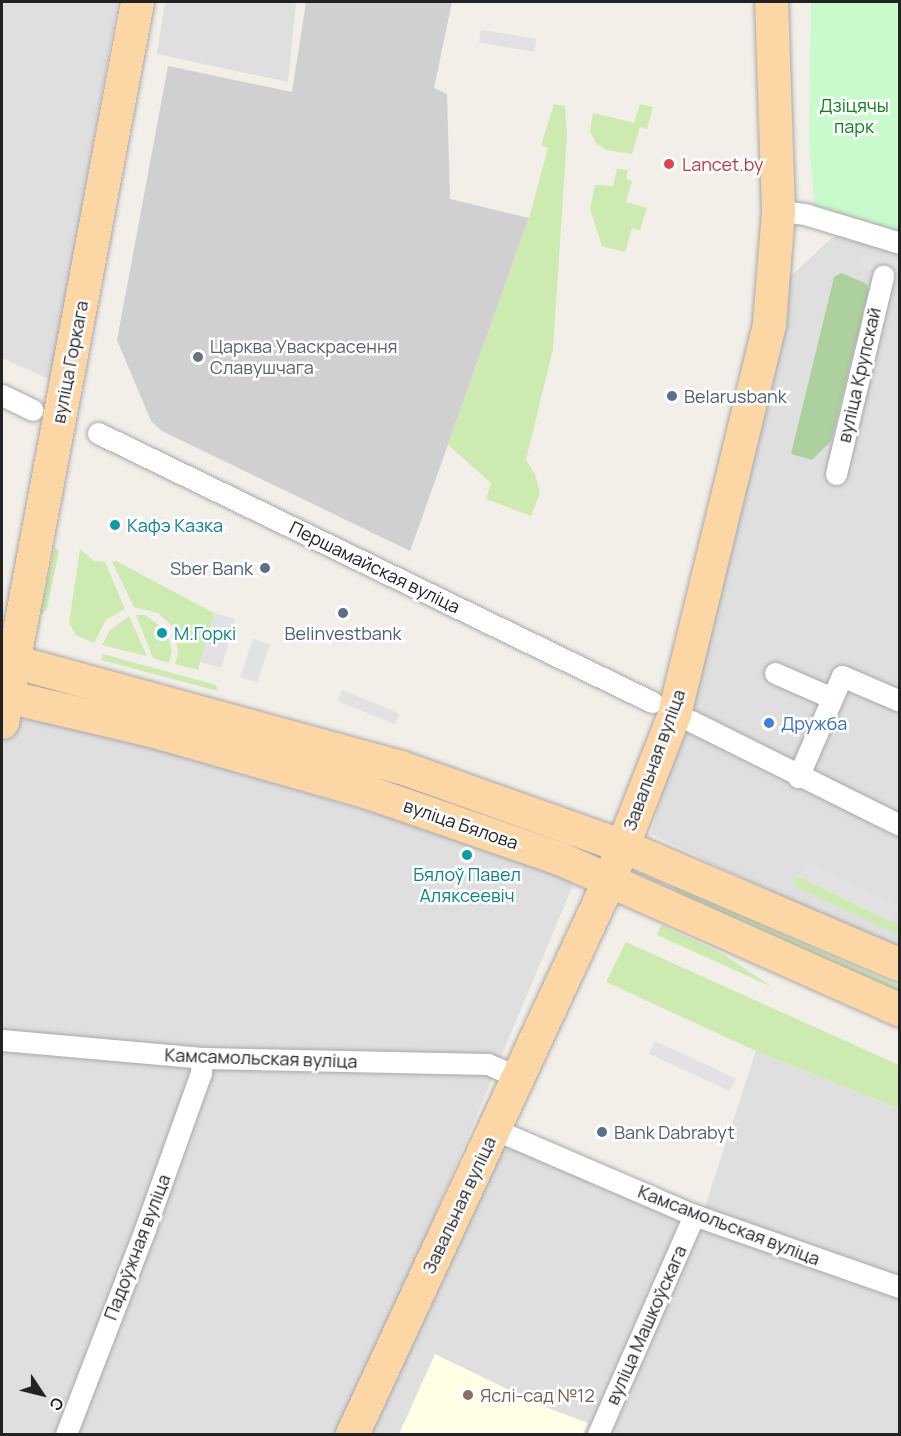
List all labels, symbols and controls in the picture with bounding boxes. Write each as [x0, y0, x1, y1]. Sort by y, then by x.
park label: Дзіцячы парк [819, 95, 889, 138]
place label: Lancet.by [682, 153, 763, 175]
marker: Lancet.by [660, 155, 678, 173]
street label: вуліца Горкага [48, 299, 92, 425]
street label: вуліца Крупскай [833, 305, 885, 445]
place label: Царква Уваскрасення Славушчага [210, 336, 398, 378]
marker: Царква Уваскрасення Славушчага [191, 350, 205, 364]
place label: Belarusbank [684, 385, 787, 407]
marker: Belarusbank [665, 389, 679, 403]
place label: Кафэ Казка [127, 514, 223, 536]
street label: Першамайская вуліца [286, 516, 464, 618]
marker: Кафэ Казка [108, 518, 122, 532]
place label: Sber Bank [170, 557, 253, 579]
marker: Sber Bank [258, 561, 272, 575]
marker: Belinvestbank [336, 606, 350, 620]
place label: М.Горкі [174, 622, 236, 644]
place label: Belinvestbank [285, 622, 401, 644]
marker: М.Горкі [155, 626, 169, 640]
street label: Завальная вуліца [618, 686, 690, 834]
place label: Дружба [781, 712, 847, 734]
marker: Дружба [762, 716, 776, 730]
street label: вуліца Бялова [401, 794, 521, 854]
marker: Бялоў Павел Аляксеевіч [460, 848, 474, 862]
place label: Бялоў Павел Аляксеевіч [413, 864, 521, 906]
street label: Камсамольская вуліца [164, 1044, 358, 1072]
place label: Bank Dabrabyt [614, 1121, 735, 1143]
marker: Bank Dabrabyt [595, 1125, 609, 1139]
street label: Завальная вуліца [418, 1133, 500, 1277]
street label: Падоўжная вуліца [99, 1171, 175, 1323]
street label: Камсамольская вуліца [635, 1180, 823, 1270]
street label: вуліца Машкоўскага [601, 1242, 691, 1408]
north arrow [12, 1364, 72, 1424]
place label: Яслі-сад №12 [480, 1384, 595, 1406]
marker: Яслі-сад №12 [461, 1388, 475, 1402]
text: С [44, 1393, 69, 1415]

